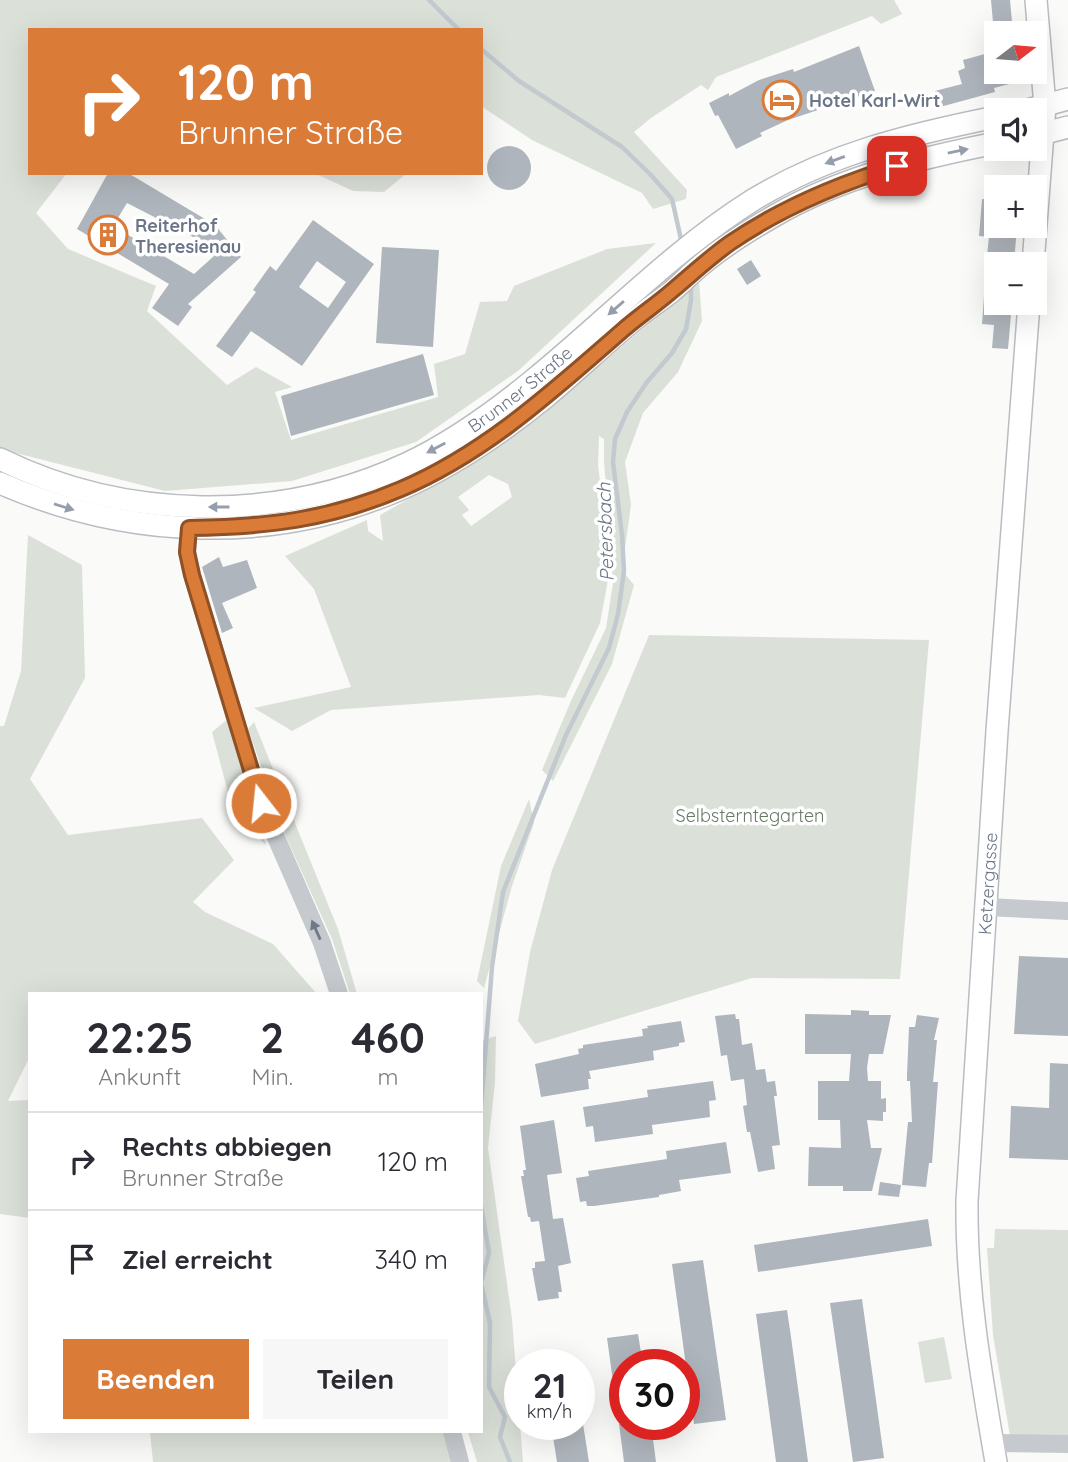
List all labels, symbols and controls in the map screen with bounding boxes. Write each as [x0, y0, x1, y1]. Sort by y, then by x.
north arrow [984, 21, 1046, 84]
map controls [984, 21, 1047, 315]
text: 120 m [178, 51, 314, 112]
icon: right [63, 56, 154, 147]
hotel icon: Hotel Karl-Wirt [761, 79, 803, 121]
place label: Hotel Karl-Wirt [809, 89, 940, 112]
button: sound [984, 98, 1047, 161]
text: Brunner Straße [178, 112, 403, 152]
pin [867, 136, 927, 196]
one-way arrow [947, 145, 969, 156]
icon: arrive [878, 147, 916, 185]
one-way arrow [825, 155, 846, 166]
button: + [984, 175, 1047, 238]
building icon: Reiterhof Theresienau [87, 214, 129, 256]
place label: Reiterhof Theresienau [135, 214, 241, 258]
button: − [984, 252, 1047, 315]
one-way arrow [607, 300, 624, 315]
street label: Brunner Straße [463, 341, 577, 437]
one-way arrow [427, 442, 446, 454]
water label: Petersbach [591, 481, 619, 582]
one-way arrow [208, 501, 230, 513]
one-way arrow [53, 503, 74, 513]
position arrow [224, 766, 298, 840]
park label: Selbsterntegarten [676, 804, 824, 827]
street label: Ketzergasse [973, 832, 1002, 936]
one-way arrow [310, 919, 321, 940]
text: 22:25 [86, 1011, 193, 1064]
text: 2 [260, 1011, 284, 1064]
text: 460 [351, 1011, 425, 1064]
text: Ankunft [98, 1062, 181, 1091]
text: Min. [252, 1062, 293, 1091]
text: m [378, 1062, 398, 1091]
text: Rechts abbiegen [122, 1130, 332, 1163]
icon: right [63, 1142, 101, 1180]
text: 120 m [378, 1145, 448, 1178]
text: Brunner Straße [122, 1163, 284, 1192]
icon: arrive [63, 1240, 101, 1278]
text: Ziel erreicht [122, 1243, 273, 1276]
text: 340 m [374, 1243, 448, 1276]
button: Beenden [63, 1339, 249, 1419]
button: Teilen [263, 1339, 448, 1419]
speed limit sign: 30 [609, 1349, 700, 1440]
text: 21 [533, 1363, 566, 1407]
text: km/h [527, 1400, 572, 1423]

